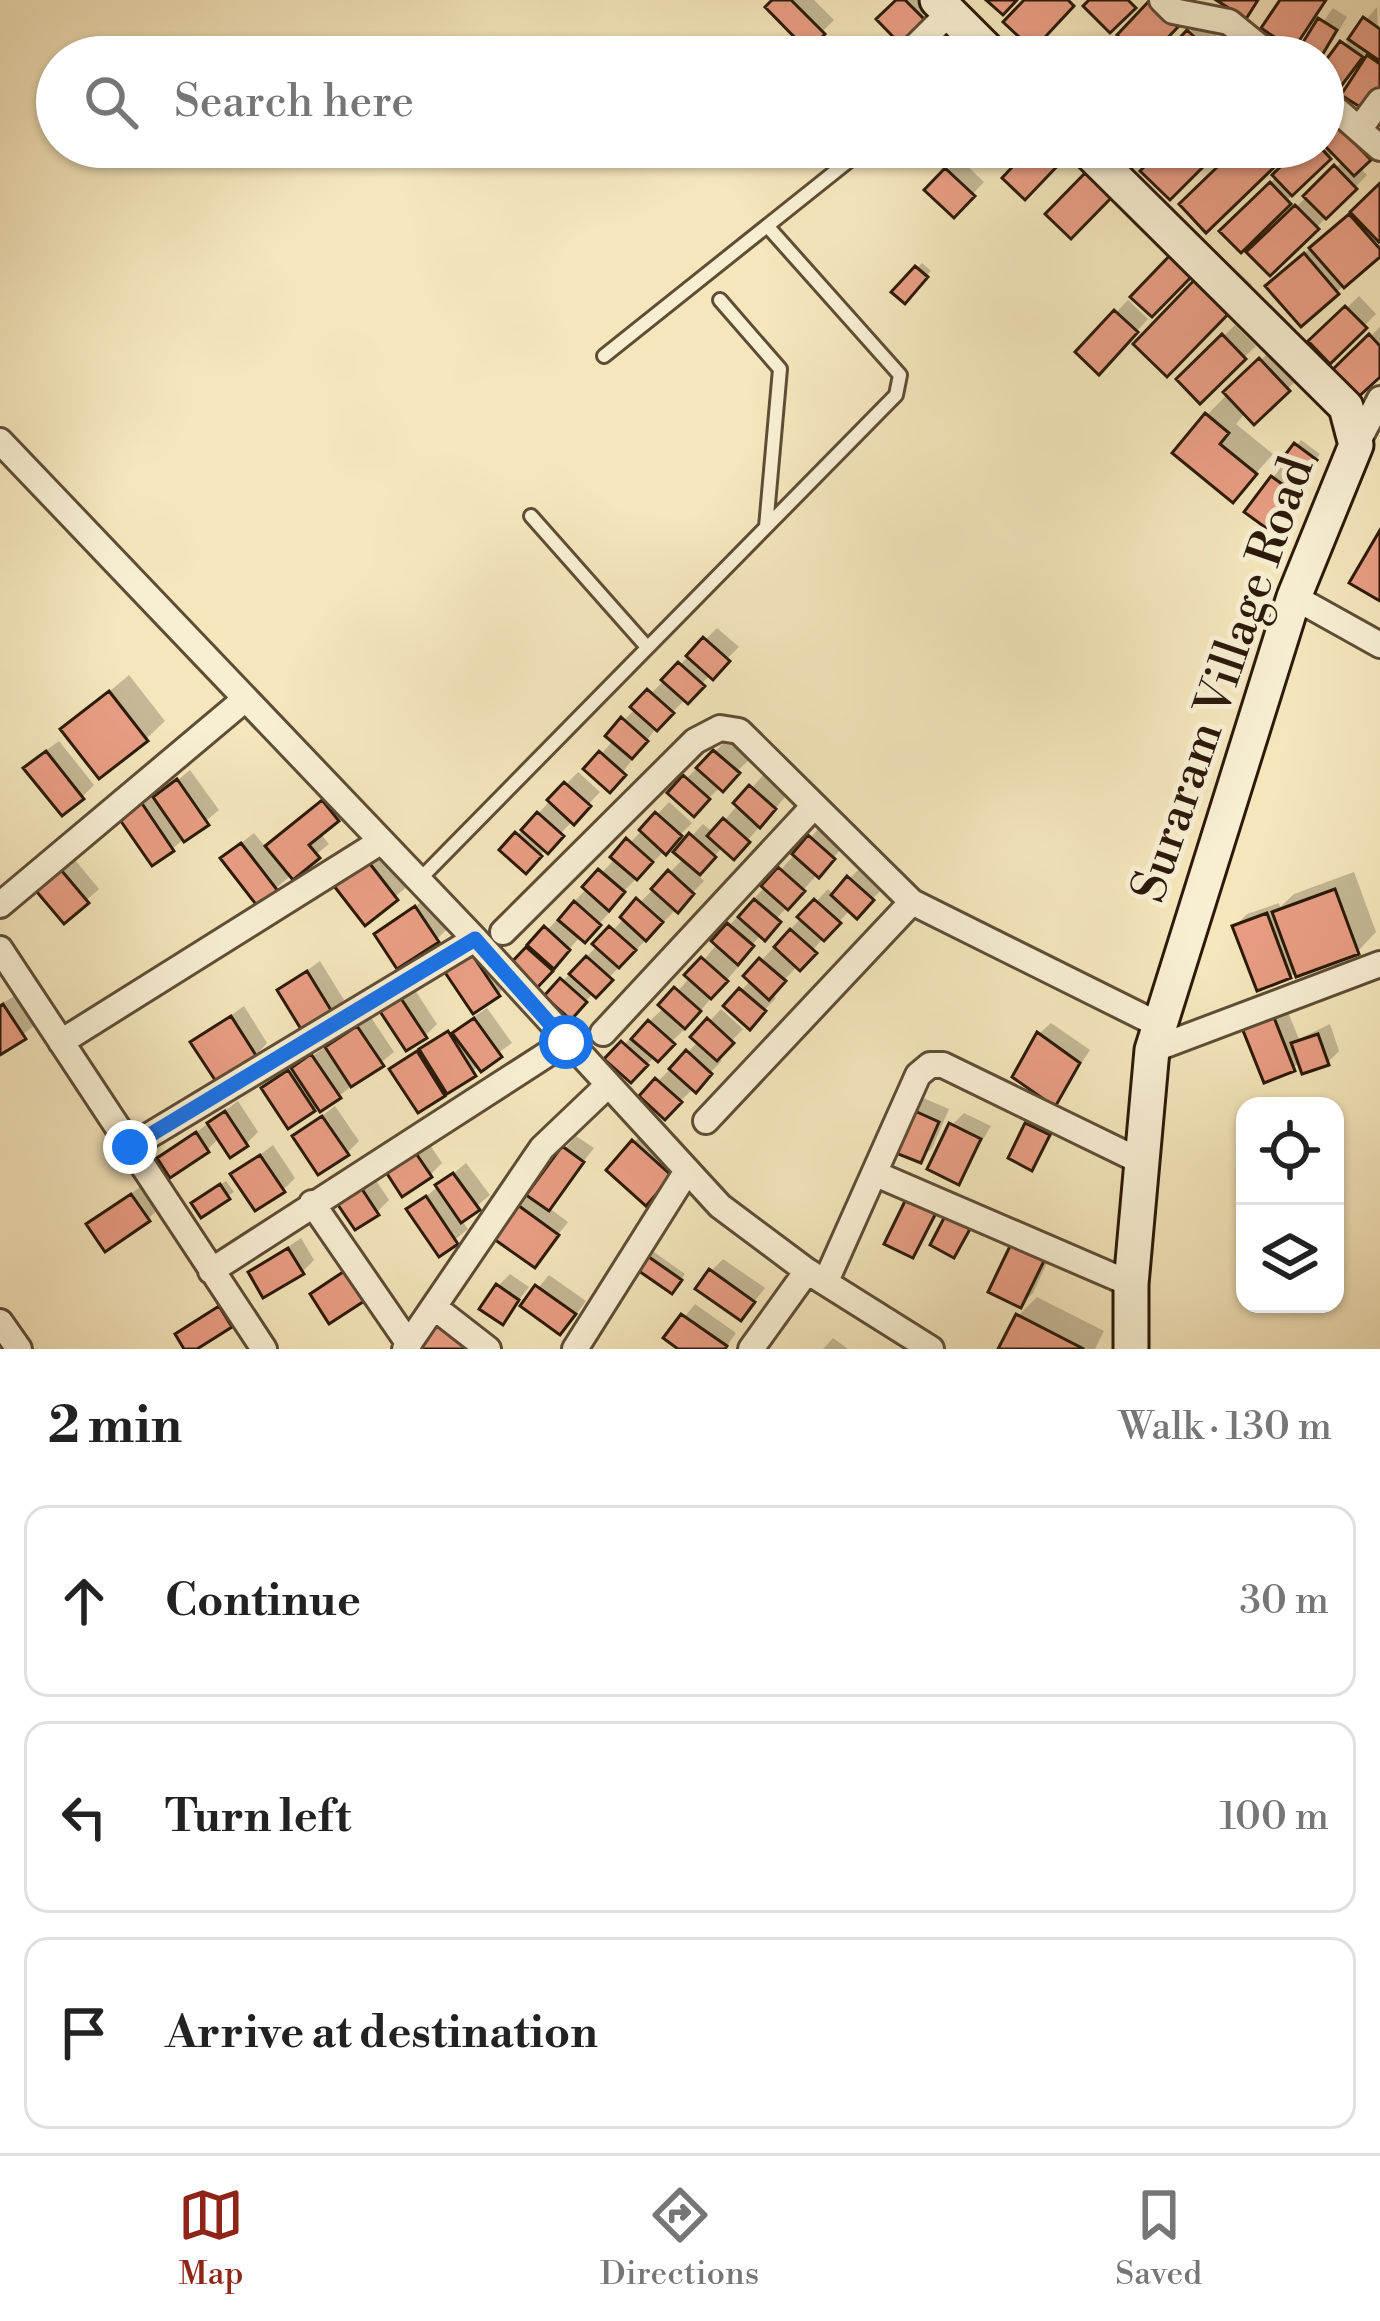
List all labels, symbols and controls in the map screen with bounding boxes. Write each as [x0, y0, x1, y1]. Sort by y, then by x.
search box [36, 36, 1344, 168]
icon: search [78, 69, 144, 135]
text: Search here [174, 74, 414, 131]
street label: Suraram Village Road [1120, 450, 1328, 910]
route start [539, 1015, 593, 1069]
map controls [1236, 1097, 1344, 1313]
button: locate [1236, 1097, 1344, 1205]
route end [103, 1120, 157, 1174]
button: layers [1236, 1205, 1344, 1313]
text: 2 min [48, 1395, 182, 1459]
text: Walk · 130 m [1119, 1403, 1332, 1452]
icon: ahead [51, 1568, 117, 1634]
text: Continue [165, 1573, 361, 1630]
text: 30 m [1239, 1577, 1329, 1626]
icon: left [51, 1784, 117, 1850]
text: Turn left [165, 1789, 351, 1846]
text: 100 m [1220, 1793, 1329, 1842]
icon: arrive [51, 2000, 117, 2066]
text: Arrive at destination [165, 2005, 598, 2062]
tab: Map [178, 2182, 244, 2295]
tab: Directions [600, 2182, 759, 2295]
tab: Saved [1115, 2182, 1202, 2295]

